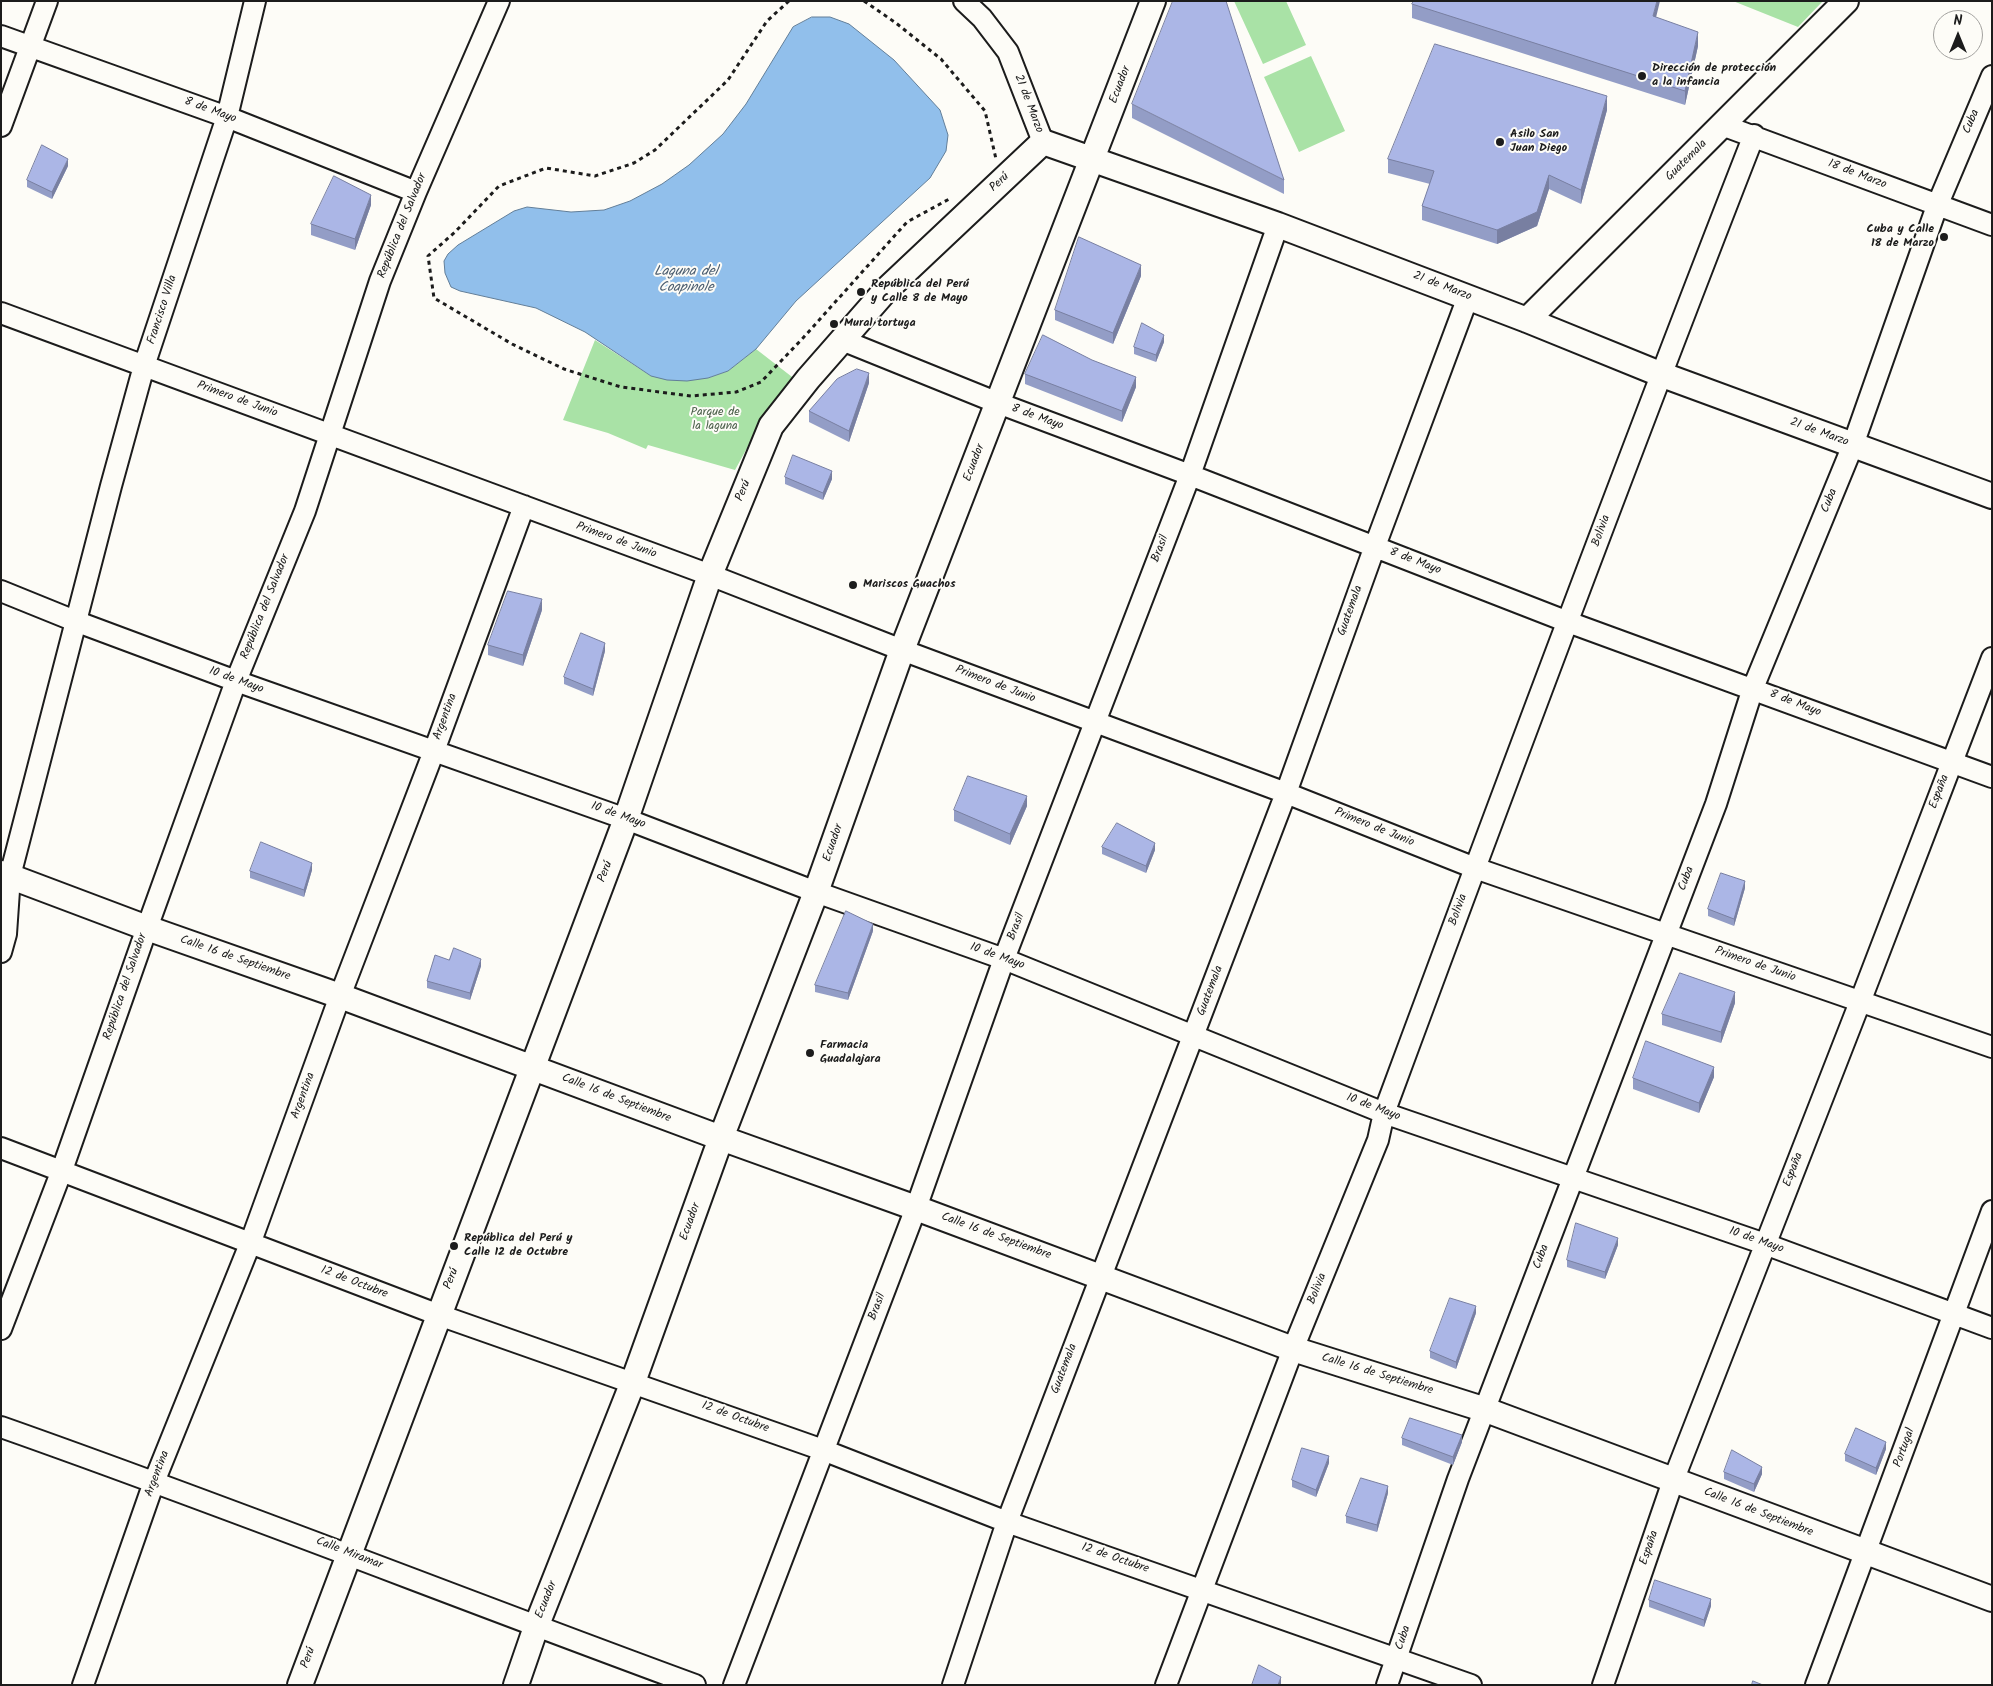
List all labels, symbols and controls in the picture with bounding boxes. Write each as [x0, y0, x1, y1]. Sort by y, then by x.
north arrow [1933, 10, 1983, 60]
text: N [1954, 10, 1962, 32]
place label: Dirección de protección a la infancia [1652, 62, 1776, 90]
street label: Ecuador [1107, 64, 1135, 106]
marker: Dirección de protección a la infancia [1636, 70, 1648, 82]
street label: 21 de Marzo [1010, 73, 1046, 135]
street label: 8 de Mayo [182, 95, 238, 127]
street label: Cuba [1961, 108, 1983, 136]
place label: Asilo San Juan Diego [1510, 128, 1567, 156]
marker: Asilo San Juan Diego [1494, 136, 1506, 148]
street label: Guatemala [1663, 137, 1711, 185]
street label: 18 de Marzo [1826, 157, 1888, 193]
street label: Perú [987, 170, 1013, 196]
street label: República del Salvador [375, 171, 431, 281]
place label: Cuba y Calle 18 de Marzo [1867, 223, 1934, 251]
marker: Cuba y Calle 18 de Marzo [1938, 231, 1950, 243]
water label: Laguna del Coapinole [654, 265, 718, 298]
street label: 21 de Marzo [1411, 269, 1473, 305]
street label: Francisco Villa [145, 274, 181, 346]
place label: República del Perú y Calle 8 de Mayo [871, 278, 969, 306]
marker: República del Perú y Calle 8 de Mayo [855, 286, 867, 298]
place label: Mural tortuga [844, 317, 916, 331]
marker: Mural tortuga [828, 318, 840, 330]
street label: Primero de Junio [195, 379, 279, 421]
street label: 8 de Mayo [1009, 402, 1065, 434]
park label: Parque de la laguna [690, 406, 740, 434]
street label: 21 de Marzo [1788, 416, 1850, 450]
street label: Ecuador [961, 442, 989, 484]
street label: Perú [733, 478, 755, 504]
street label: Cuba [1819, 487, 1841, 515]
street label: Bolivia [1590, 513, 1614, 549]
street label: Primero de Junio [574, 520, 658, 562]
street label: Brasil [1149, 533, 1173, 565]
street label: 8 de Mayo [1387, 546, 1443, 578]
street label: República del Salvador [238, 552, 294, 662]
place label: Mariscos Guachos [863, 578, 956, 592]
marker: Mariscos Guachos [847, 579, 859, 591]
street label: Guatemala [1335, 584, 1367, 638]
street label: Primero de Junio [953, 663, 1037, 707]
street label: 10 de Mayo [207, 664, 265, 698]
street label: 8 de Mayo [1767, 688, 1823, 720]
street label: Argentina [431, 692, 461, 742]
street label: España [1927, 773, 1953, 811]
street label: 10 de Mayo [589, 799, 647, 833]
street label: Primero de Junio [1332, 805, 1416, 851]
street label: Ecuador [821, 822, 847, 864]
street label: Perú [595, 859, 617, 885]
street label: Cuba [1676, 865, 1698, 893]
street label: Bolivia [1447, 892, 1471, 928]
street label: Brasil [1005, 911, 1029, 943]
street label: República del Salvador [101, 932, 151, 1042]
street label: Calle 16 de Septiembre [178, 933, 292, 985]
street label: 10 de Mayo [968, 940, 1026, 974]
street label: Primero de Junio [1713, 944, 1797, 986]
street label: Guatemala [1195, 964, 1227, 1018]
place label: Farmacia Guadalajara [820, 1039, 881, 1067]
marker: Farmacia Guadalajara [804, 1047, 816, 1059]
street label: Argentina [289, 1071, 319, 1121]
street label: Calle 16 de Septiembre [559, 1071, 673, 1127]
street label: 10 de Mayo [1344, 1091, 1402, 1125]
street label: España [1781, 1151, 1807, 1189]
street label: Ecuador [678, 1201, 704, 1243]
street label: Calle 16 de Septiembre [939, 1210, 1053, 1264]
street label: 10 de Mayo [1727, 1225, 1785, 1257]
place label: República del Perú y Calle 12 de Octubre [464, 1232, 573, 1260]
marker: República del Perú y Calle 12 de Octubre [448, 1240, 460, 1252]
street label: Cuba [1531, 1243, 1553, 1271]
street label: 12 de Octubre [318, 1264, 390, 1302]
street label: Perú [441, 1266, 463, 1292]
street label: Bolivia [1305, 1271, 1331, 1307]
street label: Brasil [866, 1291, 890, 1323]
street label: Guatemala [1049, 1342, 1081, 1396]
street label: Calle 16 de Septiembre [1319, 1351, 1435, 1399]
street label: 12 de Octubre [699, 1399, 771, 1437]
street label: Portugal [1891, 1426, 1919, 1470]
street label: Argentina [143, 1449, 173, 1499]
street label: Calle 16 de Septiembre [1701, 1485, 1815, 1541]
street label: España [1637, 1529, 1663, 1567]
street label: Calle Miramar [314, 1535, 384, 1573]
street label: 12 de Octubre [1079, 1541, 1151, 1577]
street label: Ecuador [533, 1579, 561, 1621]
street label: Cuba [1393, 1624, 1415, 1652]
street label: Perú [299, 1645, 319, 1671]

